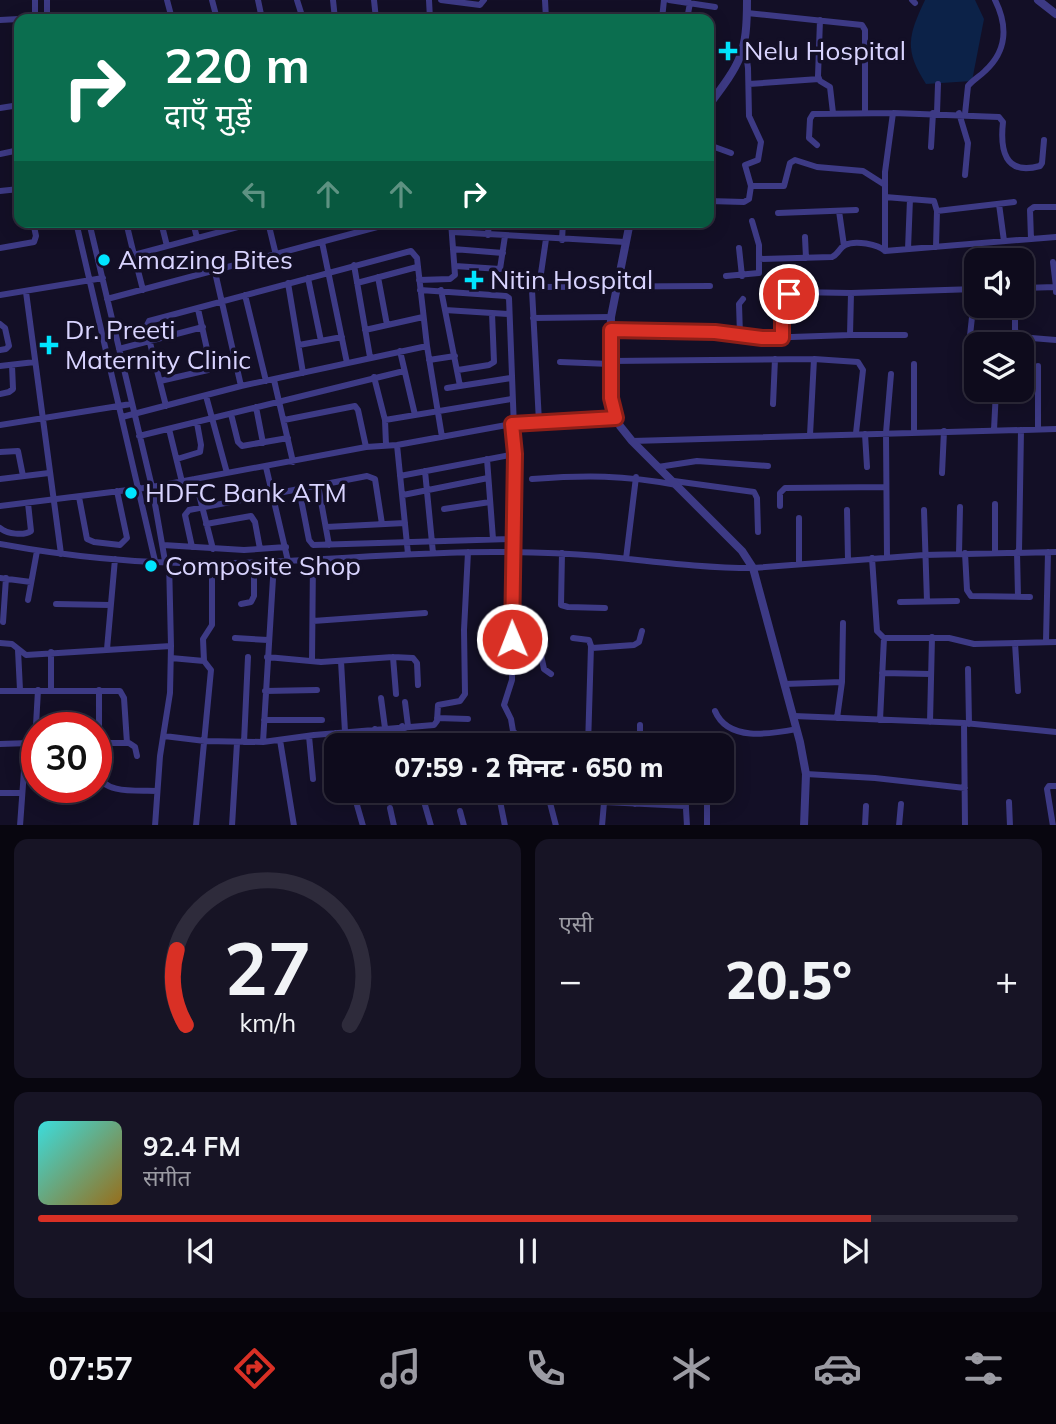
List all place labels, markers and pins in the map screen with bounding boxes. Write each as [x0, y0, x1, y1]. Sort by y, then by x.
place label: Nelu Hospital [744, 34, 906, 67]
marker: Nelu Hospital [718, 41, 738, 61]
place label: Amazing Bites [118, 243, 293, 276]
marker: Amazing Bites [96, 252, 112, 268]
place label: Nitin Hospital [490, 263, 653, 296]
pin [759, 264, 819, 324]
marker: Nitin Hospital [464, 270, 484, 290]
place label: Dr. Preeti Maternity Clinic [65, 313, 251, 376]
marker: Dr. Preeti Maternity Clinic [39, 335, 59, 355]
place label: HDFC Bank ATM [145, 476, 347, 509]
marker: HDFC Bank ATM [123, 485, 139, 501]
place label: Composite Shop [165, 549, 361, 582]
marker: Composite Shop [143, 558, 159, 574]

